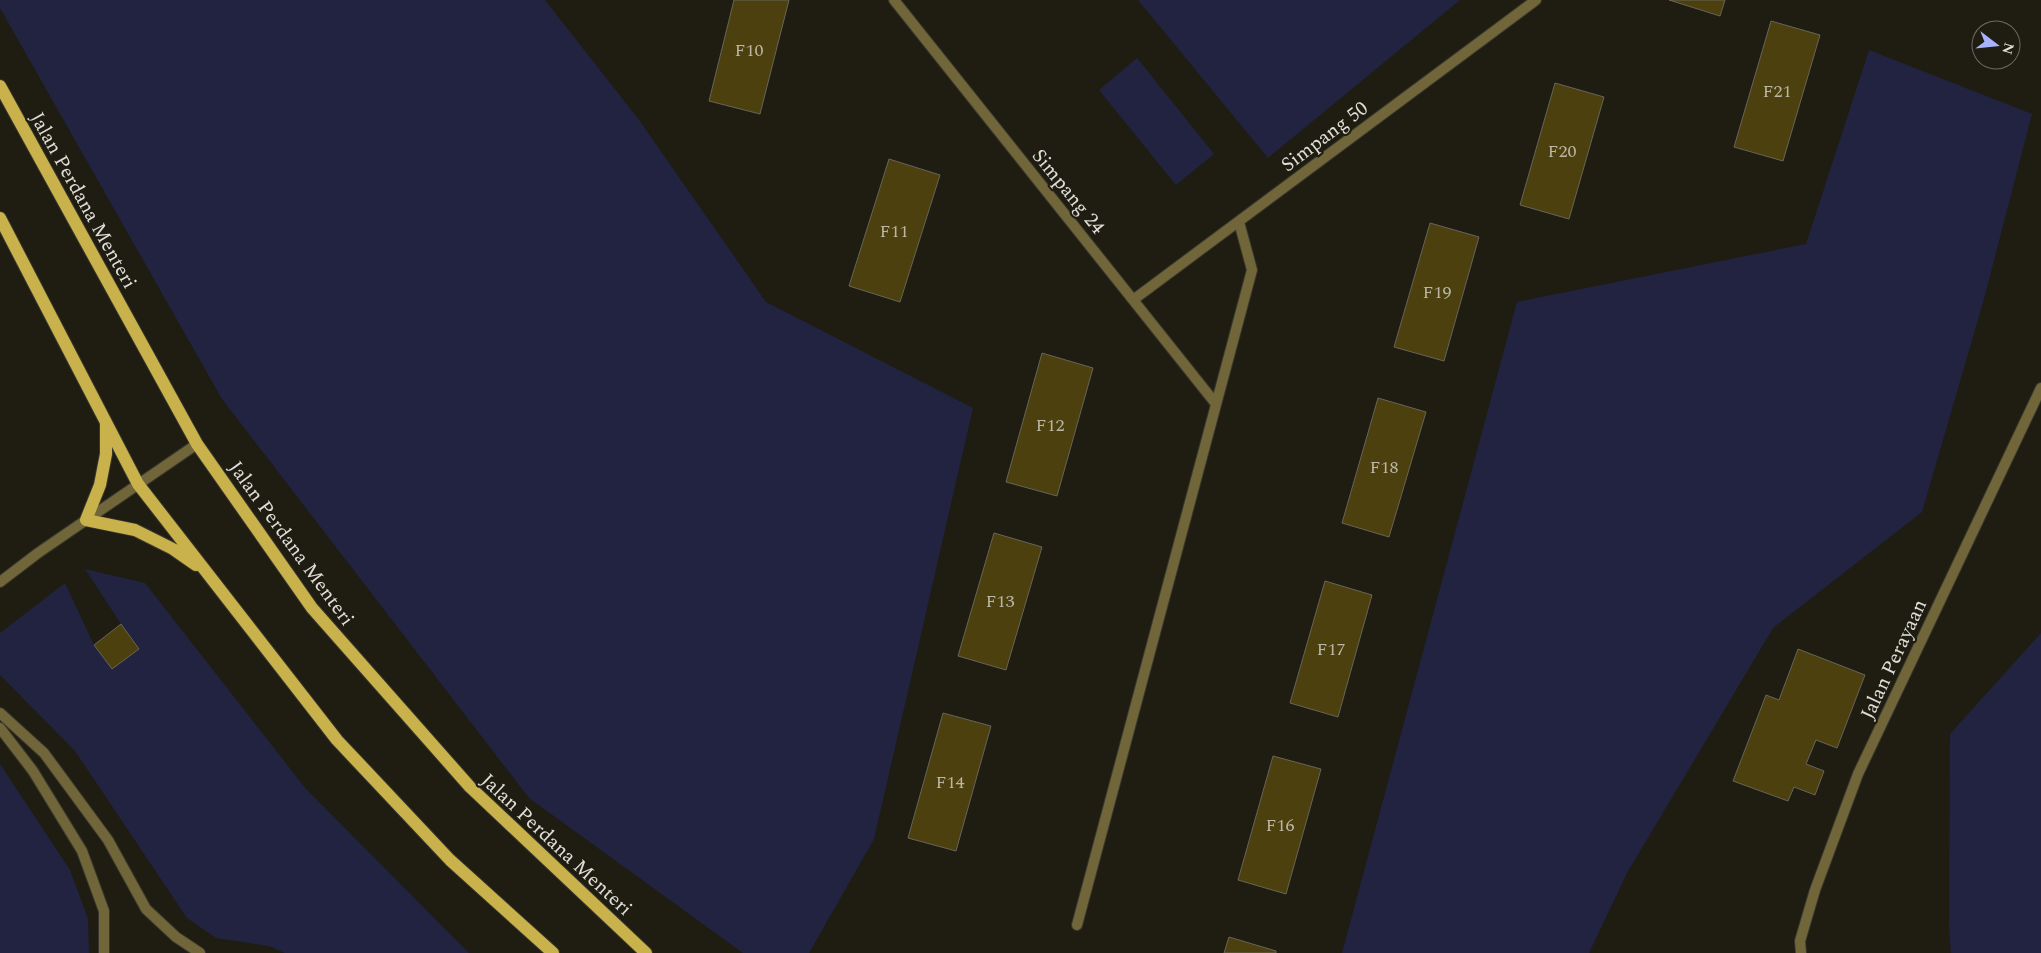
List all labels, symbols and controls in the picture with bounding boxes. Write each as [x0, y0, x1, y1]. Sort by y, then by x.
north arrow [1971, 20, 2021, 70]
house number: F10 [734, 37, 764, 64]
text: N [1996, 40, 2020, 57]
house number: F21 [1762, 78, 1792, 105]
street label: Simpang 50 [1275, 94, 1375, 180]
street label: Jalan Perdana Menteri [22, 107, 144, 294]
house number: F20 [1547, 138, 1577, 165]
street label: Simpang 24 [1024, 142, 1112, 241]
house number: F11 [879, 218, 909, 245]
house number: F19 [1422, 279, 1452, 306]
house number: F12 [1035, 412, 1065, 439]
house number: F18 [1369, 454, 1399, 481]
street label: Jalan Perdana Menteri [221, 455, 361, 632]
house number: F13 [985, 588, 1015, 615]
street label: Jalan Perayaan [1853, 594, 1935, 725]
house number: F17 [1316, 636, 1346, 663]
street label: Jalan Perdana Menteri [474, 766, 639, 923]
house number: F14 [935, 769, 965, 796]
house number: F16 [1265, 812, 1295, 839]

